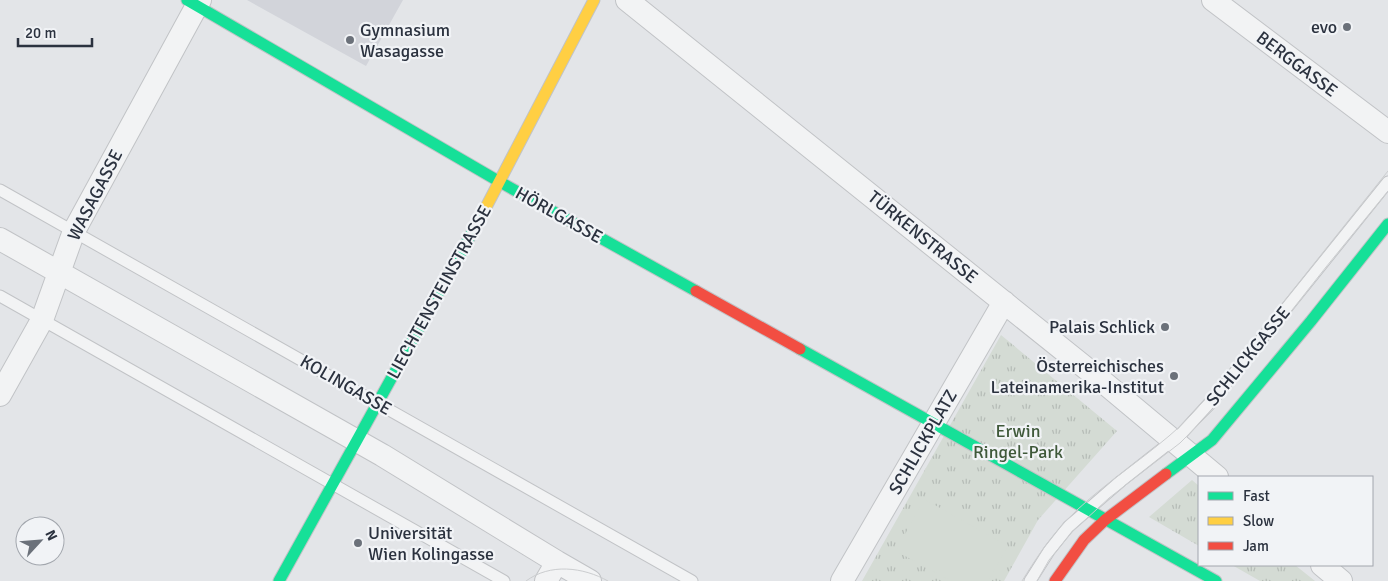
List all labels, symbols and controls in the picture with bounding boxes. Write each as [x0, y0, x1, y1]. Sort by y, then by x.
scale bar [18, 15, 91, 47]
place label: evo [1311, 16, 1337, 38]
place label: Gymnasium Wasagasse [360, 19, 450, 62]
marker: evo [1341, 21, 1353, 33]
text: 20 m [25, 24, 56, 42]
street label: BERGGASSE [1252, 26, 1342, 102]
marker: Gymnasium Wasagasse [344, 34, 356, 46]
street label: WASAGASSE [63, 146, 127, 244]
street label: HÖRLGASSE [511, 182, 607, 248]
street label: TÜRKENSTRASSE [864, 186, 982, 288]
street label: LIECHTENSTEINSTRASSE [382, 201, 496, 383]
street label: SCHLICKGASSE [1201, 302, 1295, 410]
place label: Palais Schlick [1049, 316, 1155, 338]
marker: Palais Schlick [1159, 321, 1171, 333]
street label: KOLINGASSE [296, 350, 396, 420]
place label: Österreichisches Lateinamerika-Institut [991, 355, 1164, 398]
marker: Österreichisches Lateinamerika-Institut [1168, 370, 1180, 382]
street label: SCHLICKPLATZ [884, 386, 962, 498]
park label: Erwin Ringel-Park [973, 420, 1063, 463]
legend [1198, 476, 1373, 566]
text: Fast [1243, 487, 1270, 505]
text: Slow [1243, 512, 1274, 530]
north arrow [15, 516, 65, 566]
place label: Universität Wien Kolingasse [368, 522, 494, 565]
text: N [41, 527, 61, 544]
marker: Universität Wien Kolingasse [352, 537, 364, 549]
text: Jam [1243, 537, 1269, 555]

